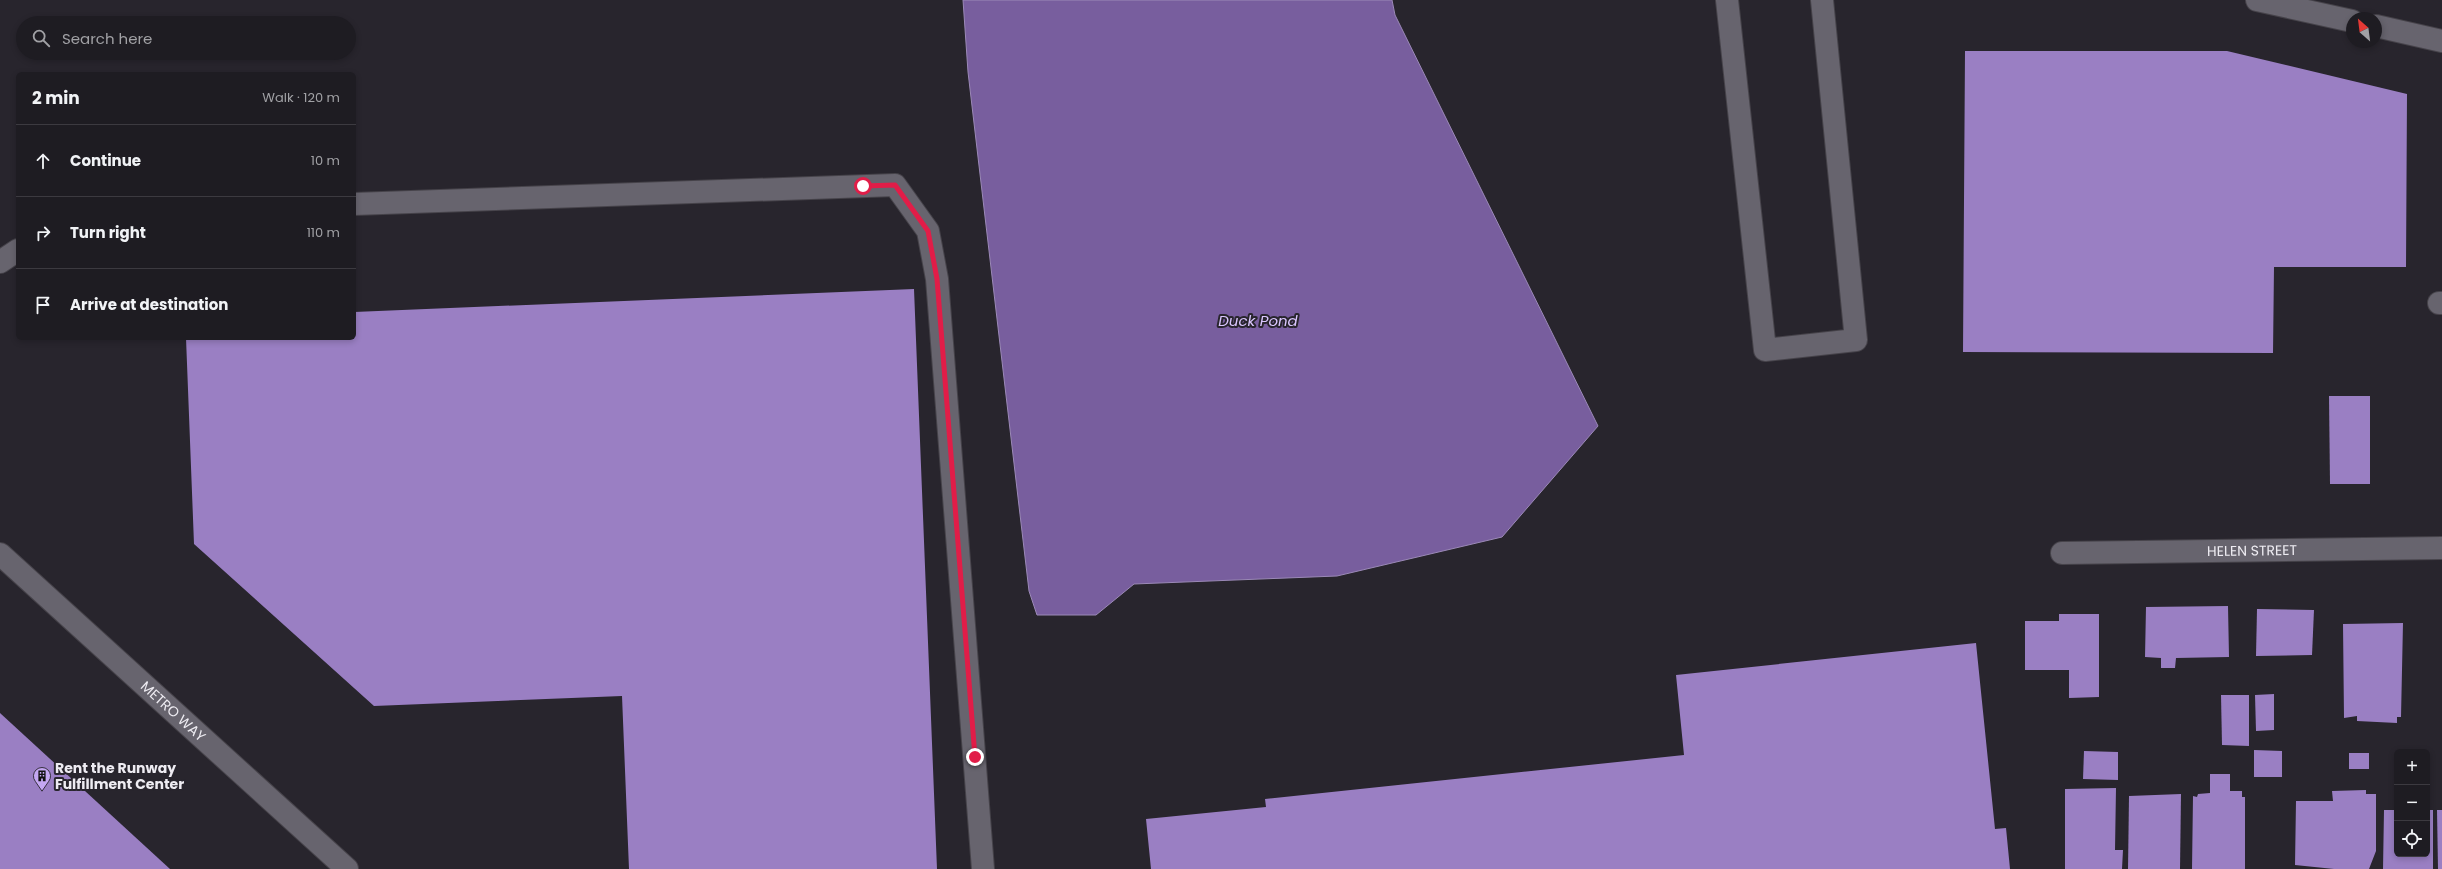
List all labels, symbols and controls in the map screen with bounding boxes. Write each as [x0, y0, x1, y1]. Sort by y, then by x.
north arrow [2346, 12, 2382, 48]
search box [16, 16, 356, 60]
icon: search [30, 27, 52, 49]
text: Search here [62, 28, 152, 49]
text: 2 min [32, 86, 80, 110]
text: Walk · 120 m [262, 88, 340, 107]
icon: ahead [32, 150, 54, 172]
text: Continue [70, 150, 141, 171]
text: 10 m [311, 151, 340, 170]
route start [854, 177, 872, 195]
icon: right [32, 222, 54, 244]
text: Turn right [70, 222, 146, 243]
text: 110 m [307, 223, 340, 242]
icon: arrive [32, 294, 54, 316]
text: Arrive at destination [70, 294, 228, 315]
water label: Duck Pond [1218, 310, 1299, 331]
street label: HELEN STREET [2207, 540, 2298, 561]
street label: METRO WAY [136, 677, 210, 746]
route end [966, 748, 984, 766]
map controls [2394, 749, 2430, 857]
button: + [2394, 749, 2430, 785]
place label: Rent the Runway Fulfillment Center [55, 758, 184, 794]
building icon: Rent the Runway Fulfillment Center [32, 766, 52, 791]
button: − [2394, 785, 2430, 821]
button: locate [2394, 821, 2430, 857]

